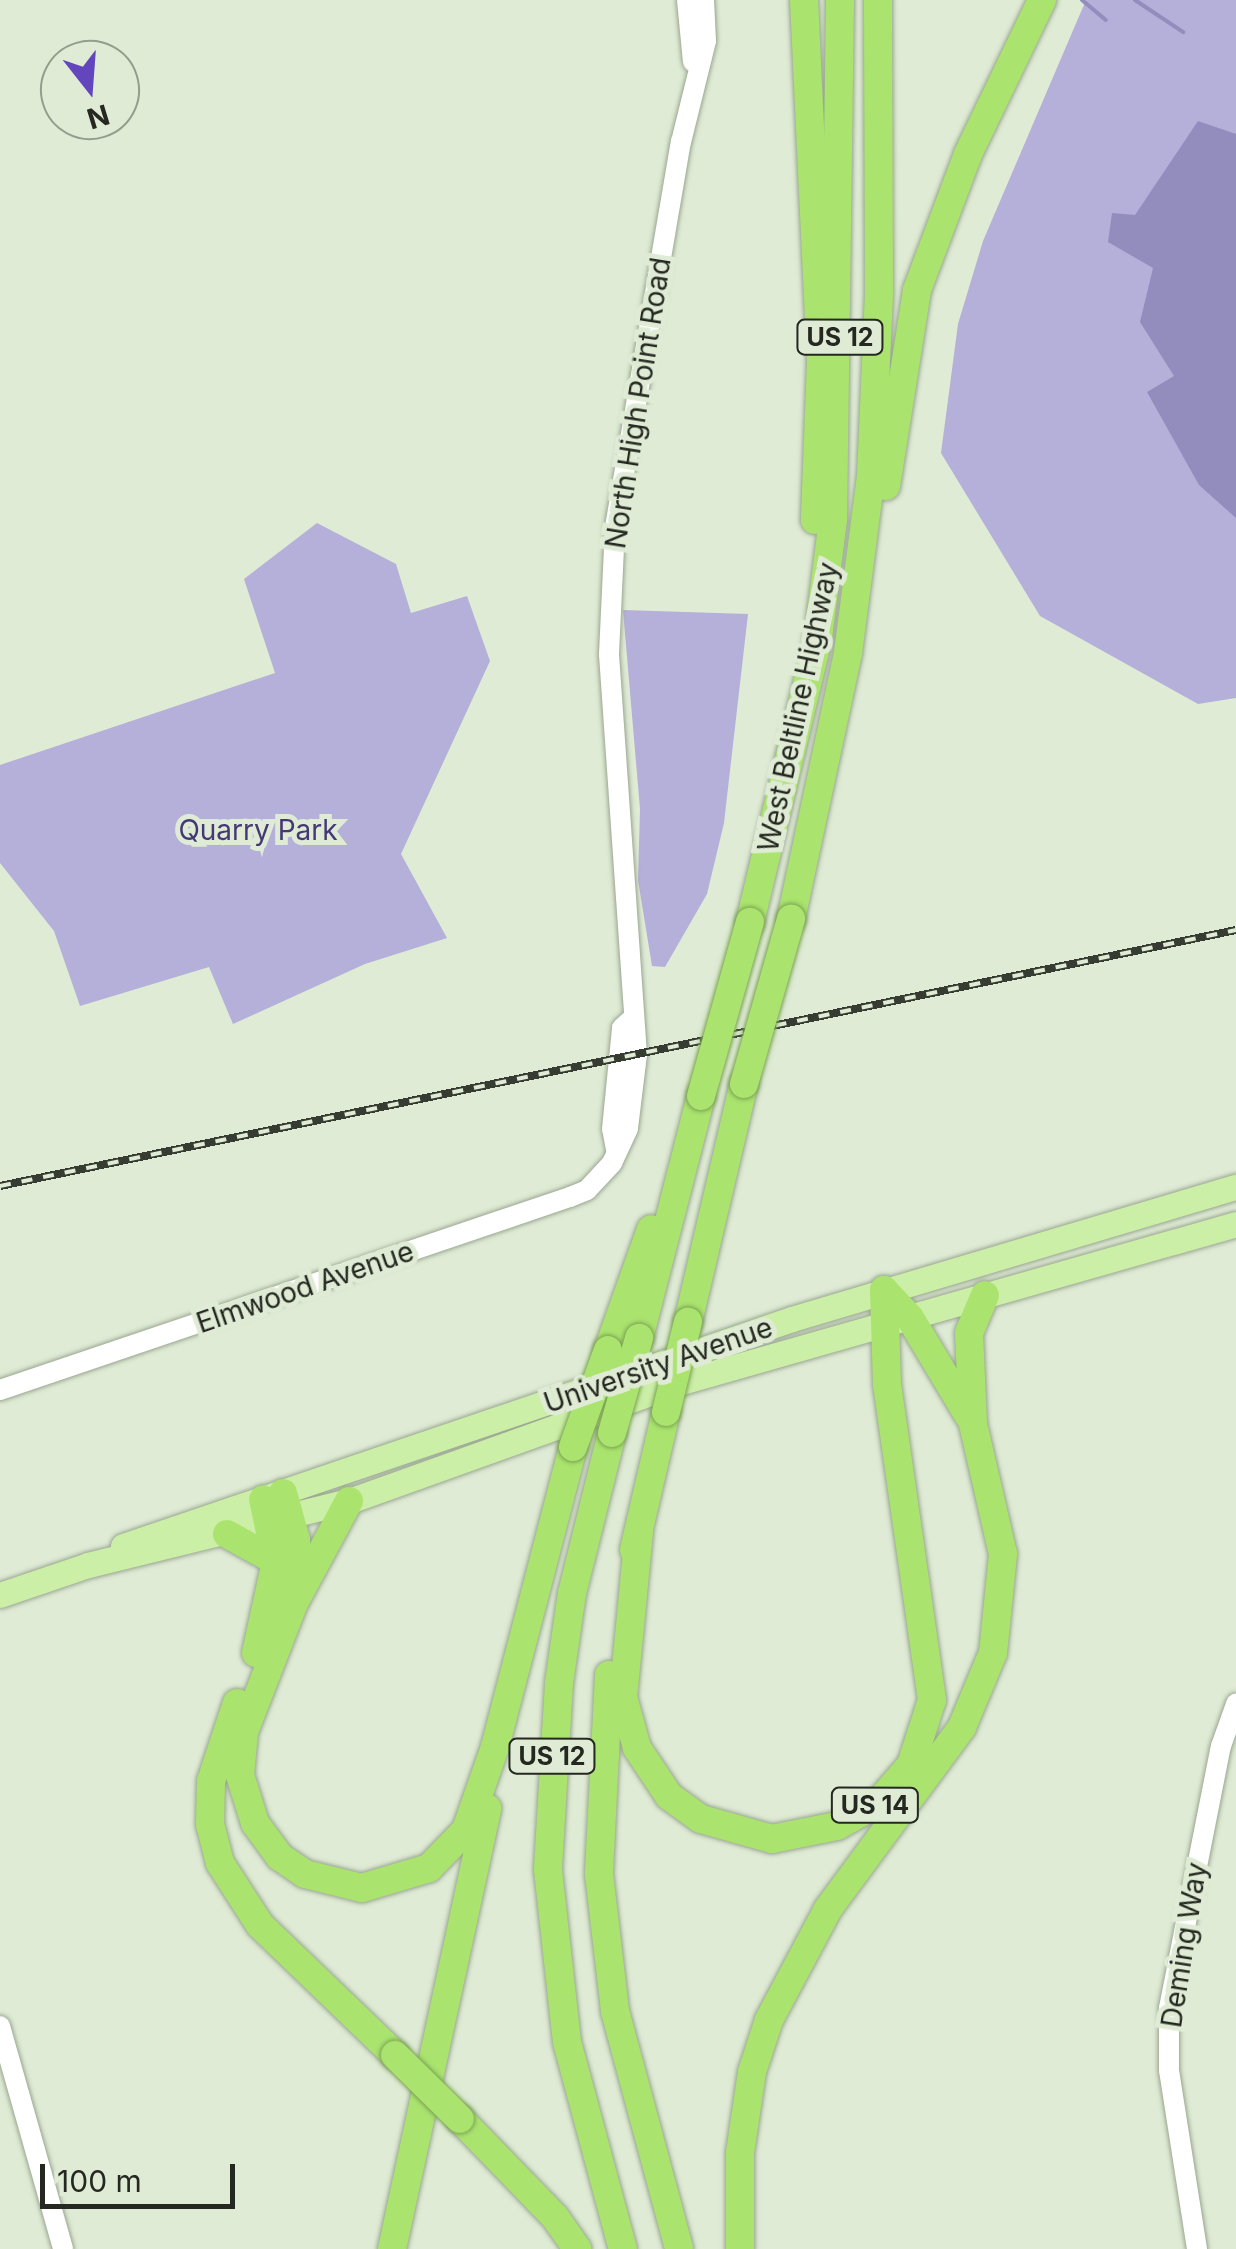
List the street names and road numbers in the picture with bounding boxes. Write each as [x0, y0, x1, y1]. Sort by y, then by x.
street label: North High Point Road [598, 255, 678, 551]
road number: US 12 [795, 317, 885, 357]
street label: West Beltline Highway [751, 559, 845, 855]
street label: Elmwood Avenue [192, 1234, 418, 1340]
street label: University Avenue [539, 1310, 777, 1420]
road number: US 12 [507, 1736, 597, 1776]
road number: US 14 [830, 1785, 920, 1825]
street label: Deming Way [1154, 1860, 1214, 2030]

